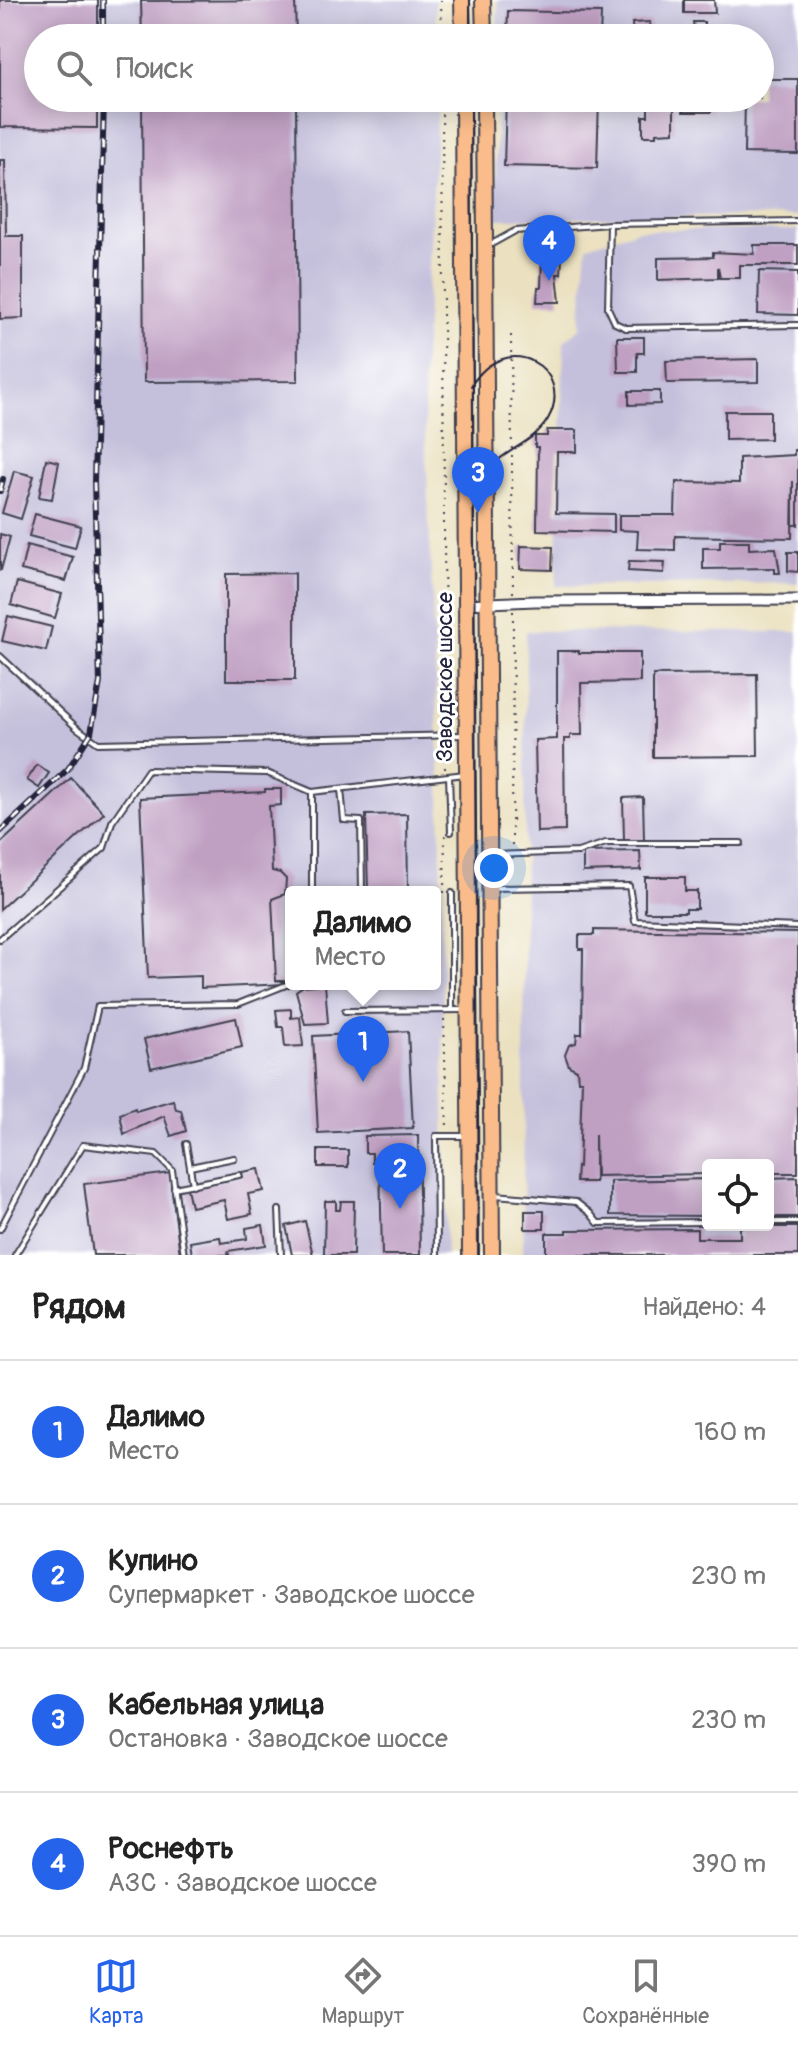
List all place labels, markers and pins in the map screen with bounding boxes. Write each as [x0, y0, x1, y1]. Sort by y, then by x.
pin: 4 [523, 215, 575, 281]
pin: 3 [452, 447, 504, 513]
pin: 1 [337, 1016, 389, 1082]
pin: 2 [374, 1143, 426, 1209]

